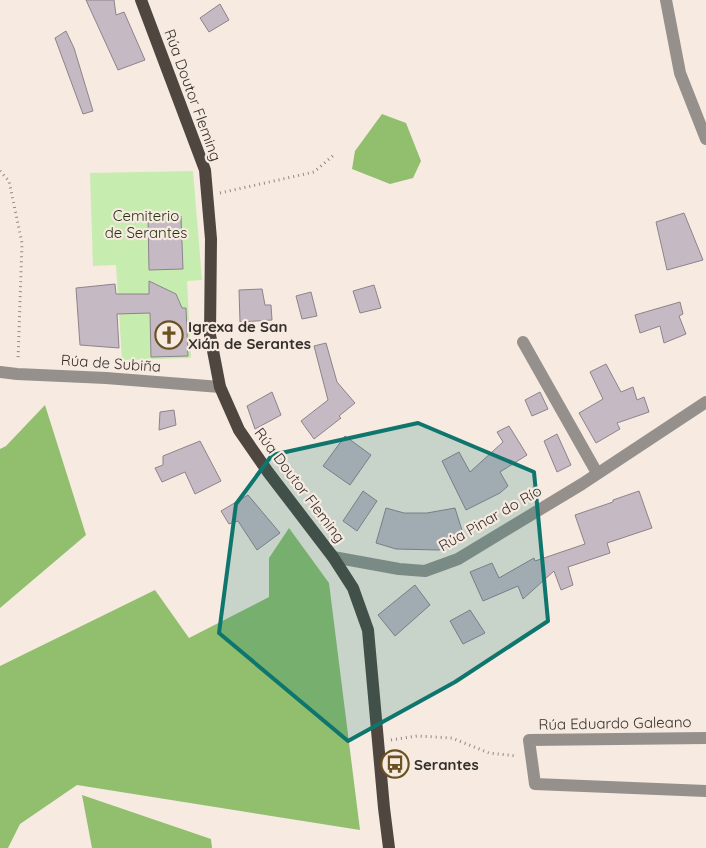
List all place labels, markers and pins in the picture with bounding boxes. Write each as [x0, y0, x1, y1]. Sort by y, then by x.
place label: Igrexa de San Xián de Serantes [188, 317, 311, 353]
church icon: Igrexa de San Xián de Serantes [154, 320, 184, 350]
bus stop icon: Serantes [380, 749, 410, 779]
place label: Serantes [414, 755, 479, 774]

